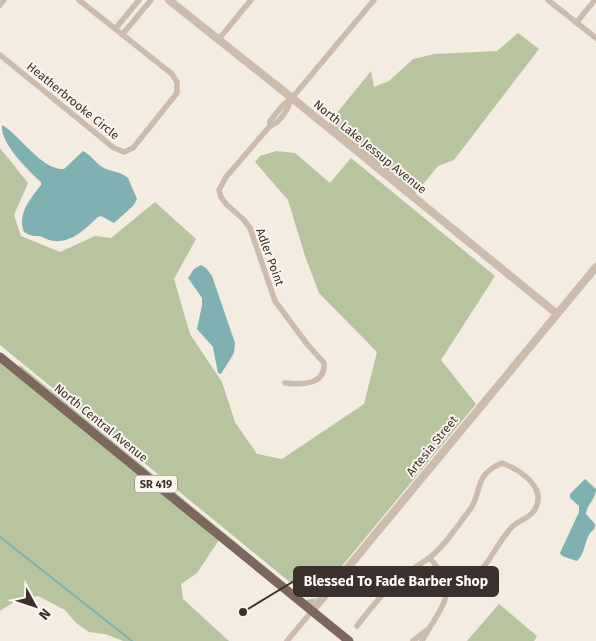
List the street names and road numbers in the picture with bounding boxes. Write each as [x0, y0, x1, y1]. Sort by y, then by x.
street label: Heatherbrooke Circle [24, 59, 122, 143]
street label: North Lake Jessup Avenue [311, 97, 429, 197]
street label: Adler Point [253, 226, 287, 288]
street label: North Central Avenue [52, 381, 150, 465]
street label: Artesia Street [403, 413, 461, 479]
road number: SR 419 [135, 476, 177, 492]

